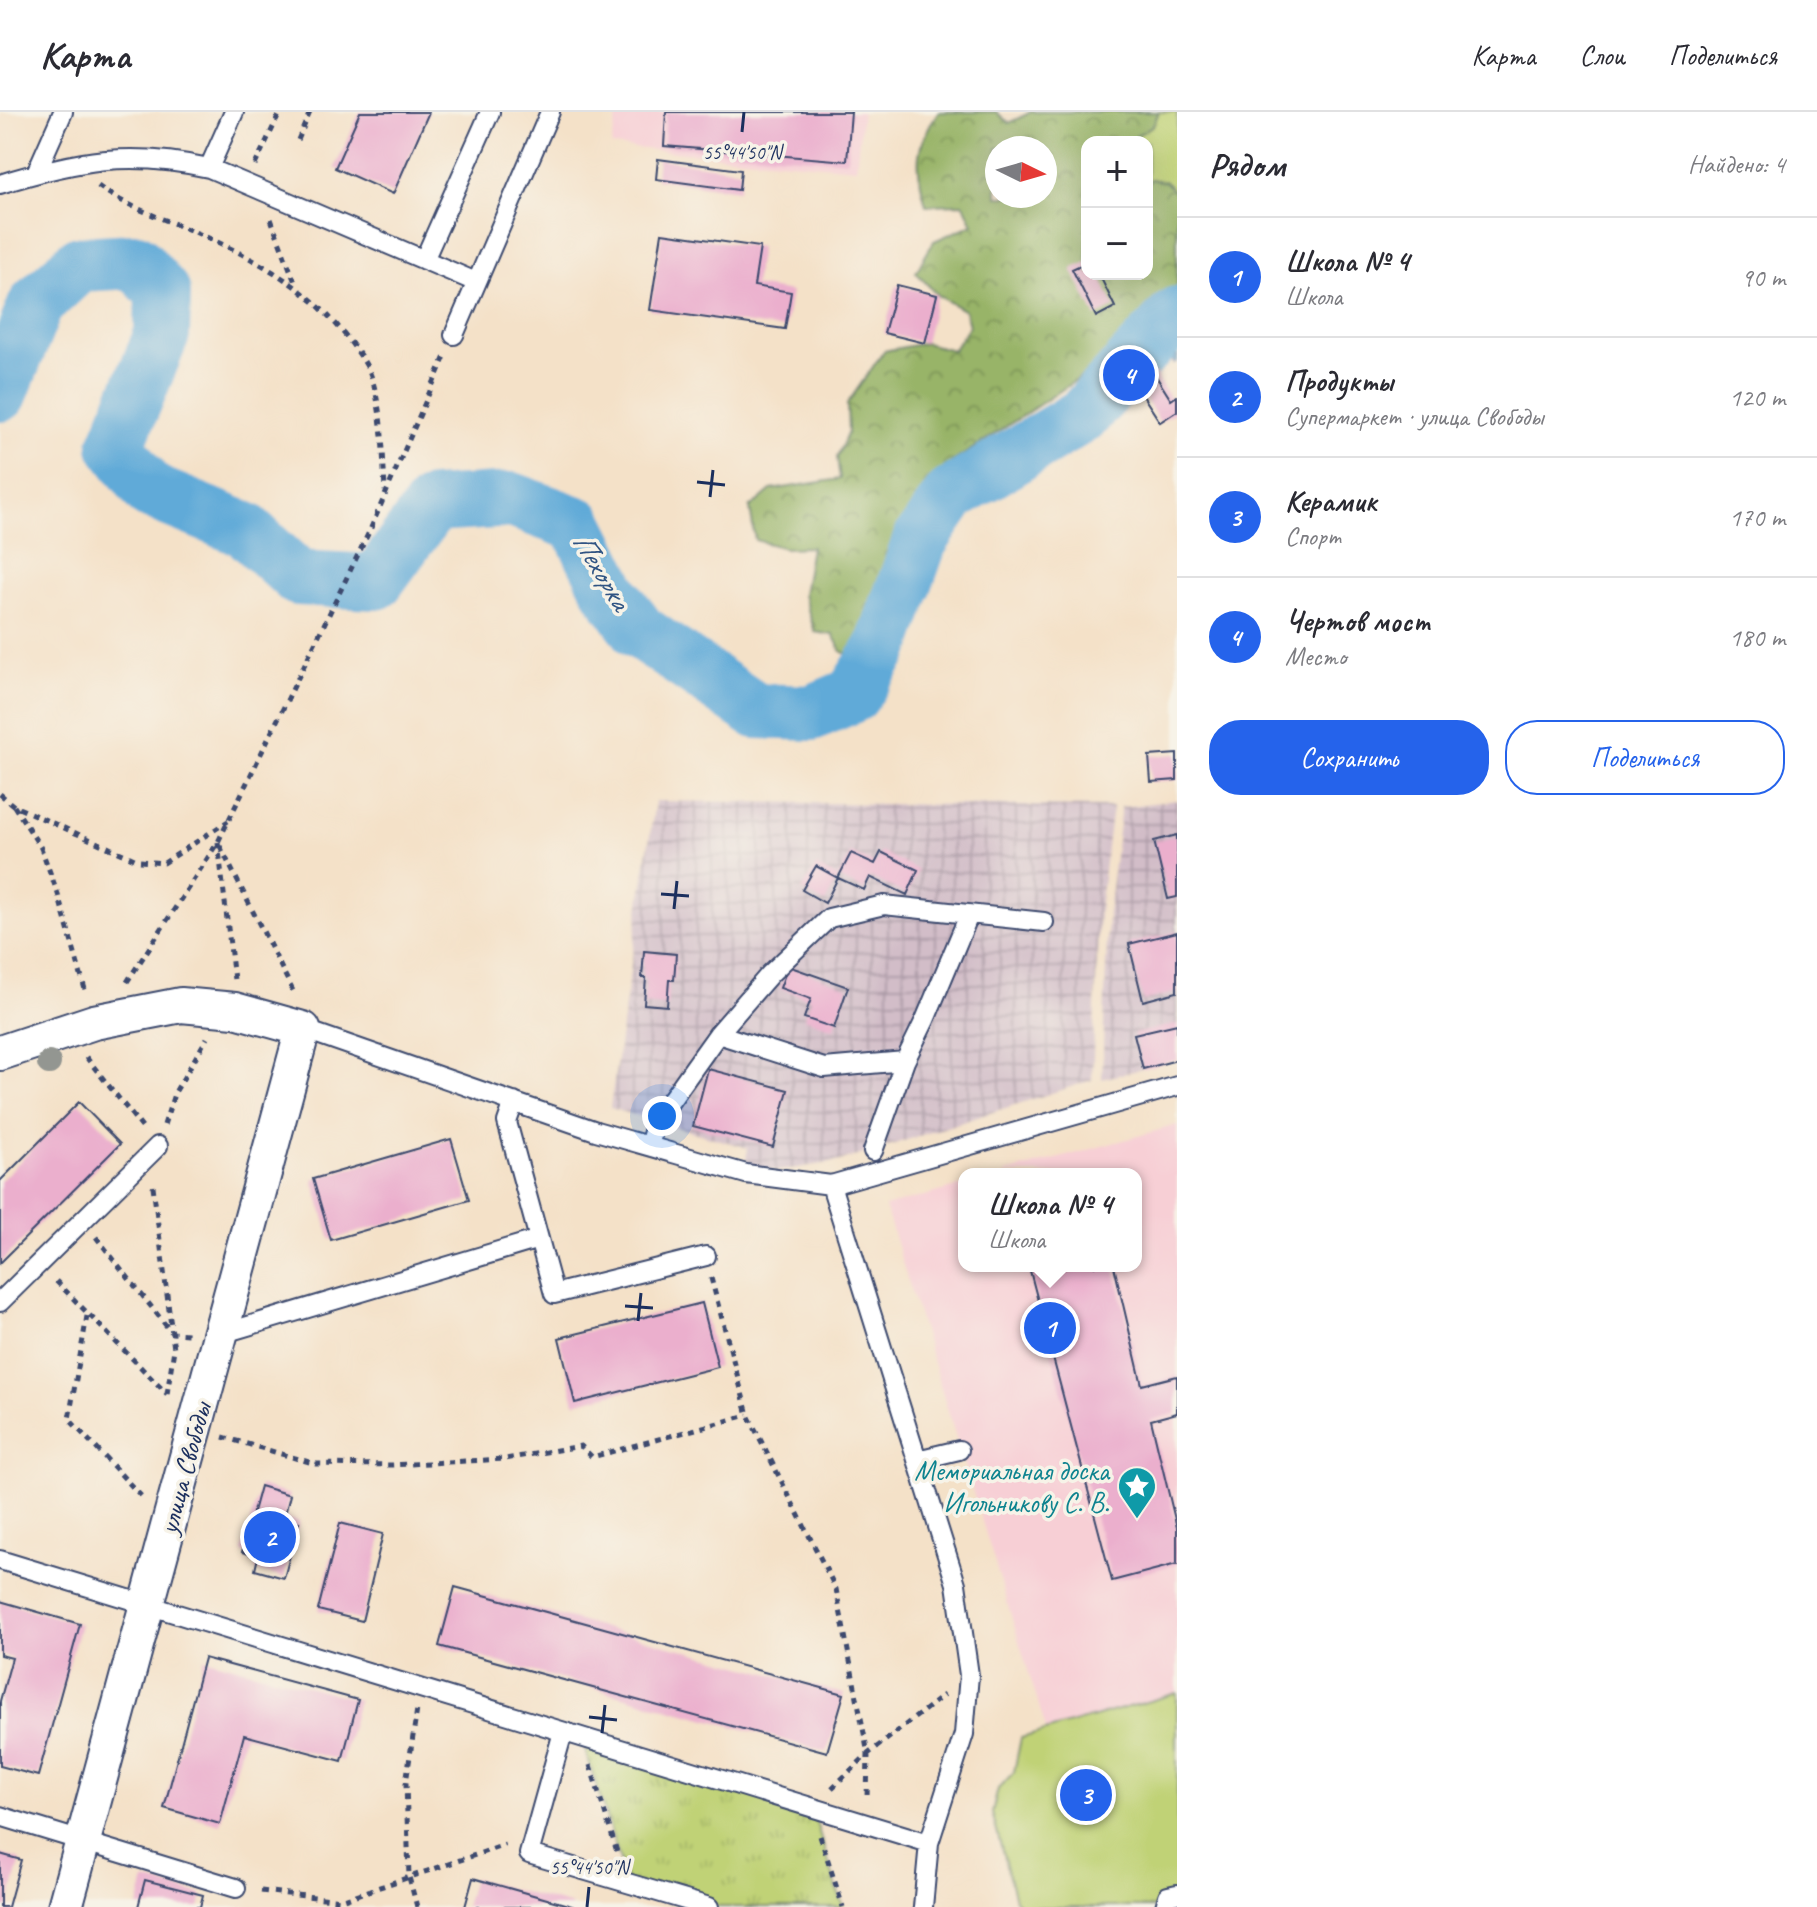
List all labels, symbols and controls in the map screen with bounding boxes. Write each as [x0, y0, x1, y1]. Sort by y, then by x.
text: Карта [40, 32, 130, 79]
text: Карта [1472, 38, 1536, 73]
text: Слои [1580, 38, 1625, 73]
text: Поделиться [1669, 38, 1777, 73]
north arrow [985, 136, 1057, 208]
map controls [1081, 136, 1153, 280]
button: + [1081, 136, 1153, 208]
text: 55°44'50"N [703, 140, 784, 165]
text: Рядом [1209, 143, 1285, 186]
text: Найдено: 4 [1688, 148, 1785, 181]
button: − [1081, 208, 1153, 280]
text: Школа № 4 [1285, 242, 1409, 280]
text: 1 [1229, 261, 1241, 294]
text: 90 m [1741, 261, 1785, 294]
text: Школа [1285, 280, 1342, 313]
pin: 4 [1103, 345, 1155, 405]
text: Продукты [1285, 362, 1393, 400]
text: 2 [1229, 381, 1241, 414]
text: 120 m [1729, 381, 1785, 414]
text: Супермаркет · улица Свободы [1285, 400, 1544, 433]
text: Керамик [1285, 482, 1377, 520]
text: 3 [1229, 501, 1241, 534]
text: 170 m [1729, 501, 1785, 534]
text: Спорт [1285, 520, 1341, 553]
water label: Пехорка [564, 525, 642, 620]
text: Чертов мост [1285, 602, 1430, 640]
text: 4 [1229, 621, 1241, 654]
text: 180 m [1729, 621, 1785, 654]
text: Место [1285, 640, 1347, 673]
button: Сохранить [1209, 720, 1489, 795]
button: Поделиться [1505, 720, 1785, 795]
your location [642, 1096, 682, 1136]
popup [958, 1168, 1142, 1272]
text: Школа № 4 [988, 1185, 1112, 1223]
text: Школа [988, 1223, 1045, 1256]
pin: 1 [1024, 1298, 1076, 1358]
street label: улица Свободы [150, 1396, 219, 1540]
place label: Мемориальная доска Игольникову С. В. [914, 1453, 1111, 1520]
place icon: Мемориальная доска Игольникову С. В. [1116, 1465, 1158, 1520]
pin: 2 [244, 1507, 296, 1567]
pin: 3 [1060, 1765, 1112, 1825]
text: 55°44'50"N [550, 1855, 631, 1880]

